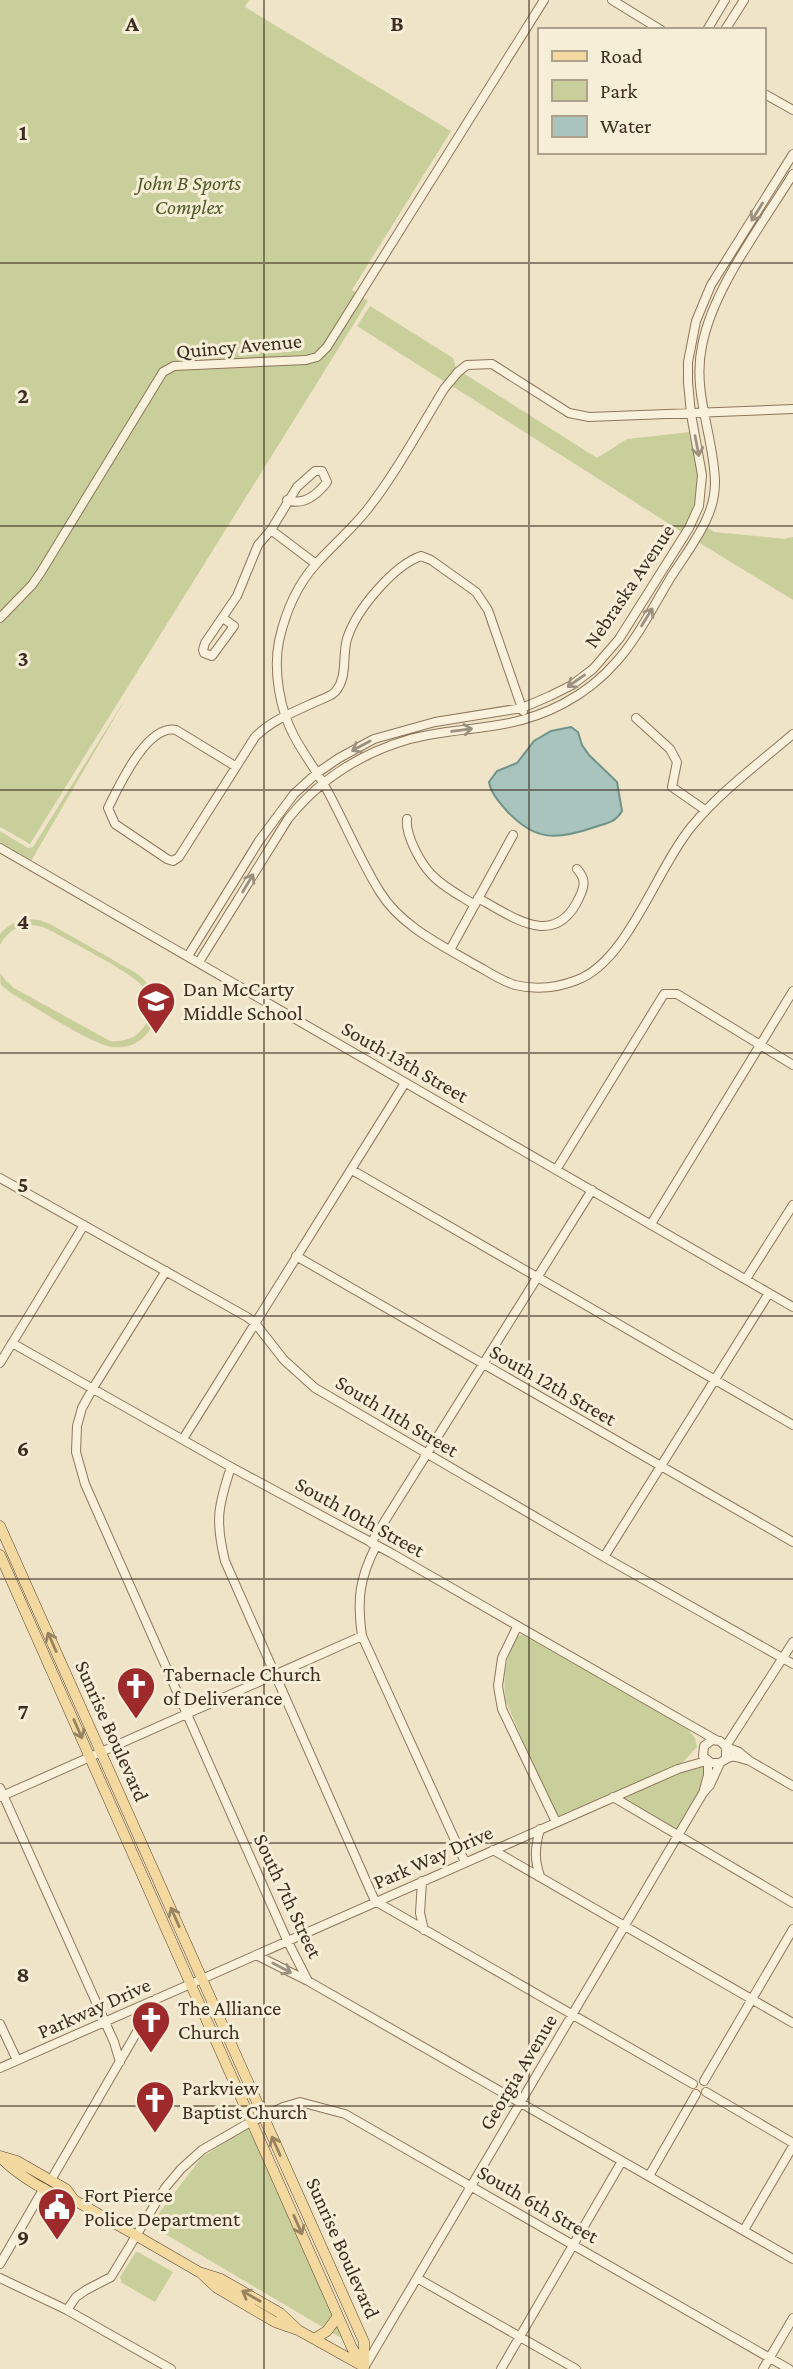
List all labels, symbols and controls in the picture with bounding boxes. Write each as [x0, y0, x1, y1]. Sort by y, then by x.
text: A [124, 10, 139, 36]
text: B [390, 10, 404, 36]
legend [538, 28, 765, 154]
text: Road [600, 44, 643, 68]
text: Park [600, 79, 637, 103]
text: Water [600, 114, 652, 138]
text: 1 [19, 119, 28, 145]
park label: John B Sports Complex [133, 171, 242, 219]
one-way arrow [749, 201, 763, 221]
street label: Quincy Avenue [175, 329, 303, 363]
text: 2 [17, 382, 29, 408]
one-way arrow [691, 434, 704, 457]
street label: Nebraska Avenue [579, 520, 679, 652]
one-way arrow [640, 608, 654, 628]
text: 3 [17, 645, 29, 671]
one-way arrow [567, 674, 586, 688]
one-way arrow [450, 723, 472, 736]
one-way arrow [351, 739, 371, 753]
one-way arrow [240, 874, 255, 893]
text: 4 [17, 908, 29, 934]
place label: Dan McCarty Middle School [183, 977, 303, 1025]
school or university icon: Dan McCarty Middle School [135, 980, 177, 1035]
street label: South 13th Street [338, 1016, 473, 1108]
text: 5 [17, 1171, 29, 1197]
street label: South 12th Street [486, 1339, 621, 1431]
street label: South 11th Street [331, 1370, 464, 1463]
text: 6 [17, 1435, 29, 1461]
street label: South 10th Street [291, 1472, 430, 1563]
one-way arrow [45, 1632, 58, 1653]
street label: Sunrise Boulevard [70, 1657, 154, 1805]
place label: Tabernacle Church of Deliverance [163, 1662, 321, 1710]
church icon: Tabernacle Church of Deliverance [115, 1665, 157, 1720]
text: 7 [17, 1698, 29, 1724]
one-way arrow [72, 1718, 85, 1739]
street label: Park Way Drive [369, 1820, 497, 1894]
street label: South 7th Street [249, 1830, 328, 1963]
one-way arrow [168, 1907, 181, 1928]
text: 8 [16, 1961, 30, 1987]
one-way arrow [272, 1961, 292, 1975]
street label: Parkway Drive [34, 1972, 154, 2044]
place label: The Alliance Church [178, 1996, 281, 2044]
church icon: The Alliance Church [130, 1999, 172, 2054]
street label: Georgia Avenue [474, 2010, 562, 2134]
place label: Parkview Baptist Church [182, 2076, 308, 2124]
church icon: Parkview Baptist Church [134, 2079, 176, 2134]
one-way arrow [269, 2136, 282, 2158]
street label: South 6th Street [473, 2160, 604, 2249]
street label: Sunrise Boulevard [301, 2174, 385, 2322]
place label: Fort Pierce Police Department [84, 2183, 241, 2231]
public building icon: Fort Pierce Police Department [36, 2186, 78, 2241]
one-way arrow [292, 2214, 305, 2236]
text: 9 [17, 2224, 29, 2250]
one-way arrow [241, 2289, 261, 2303]

